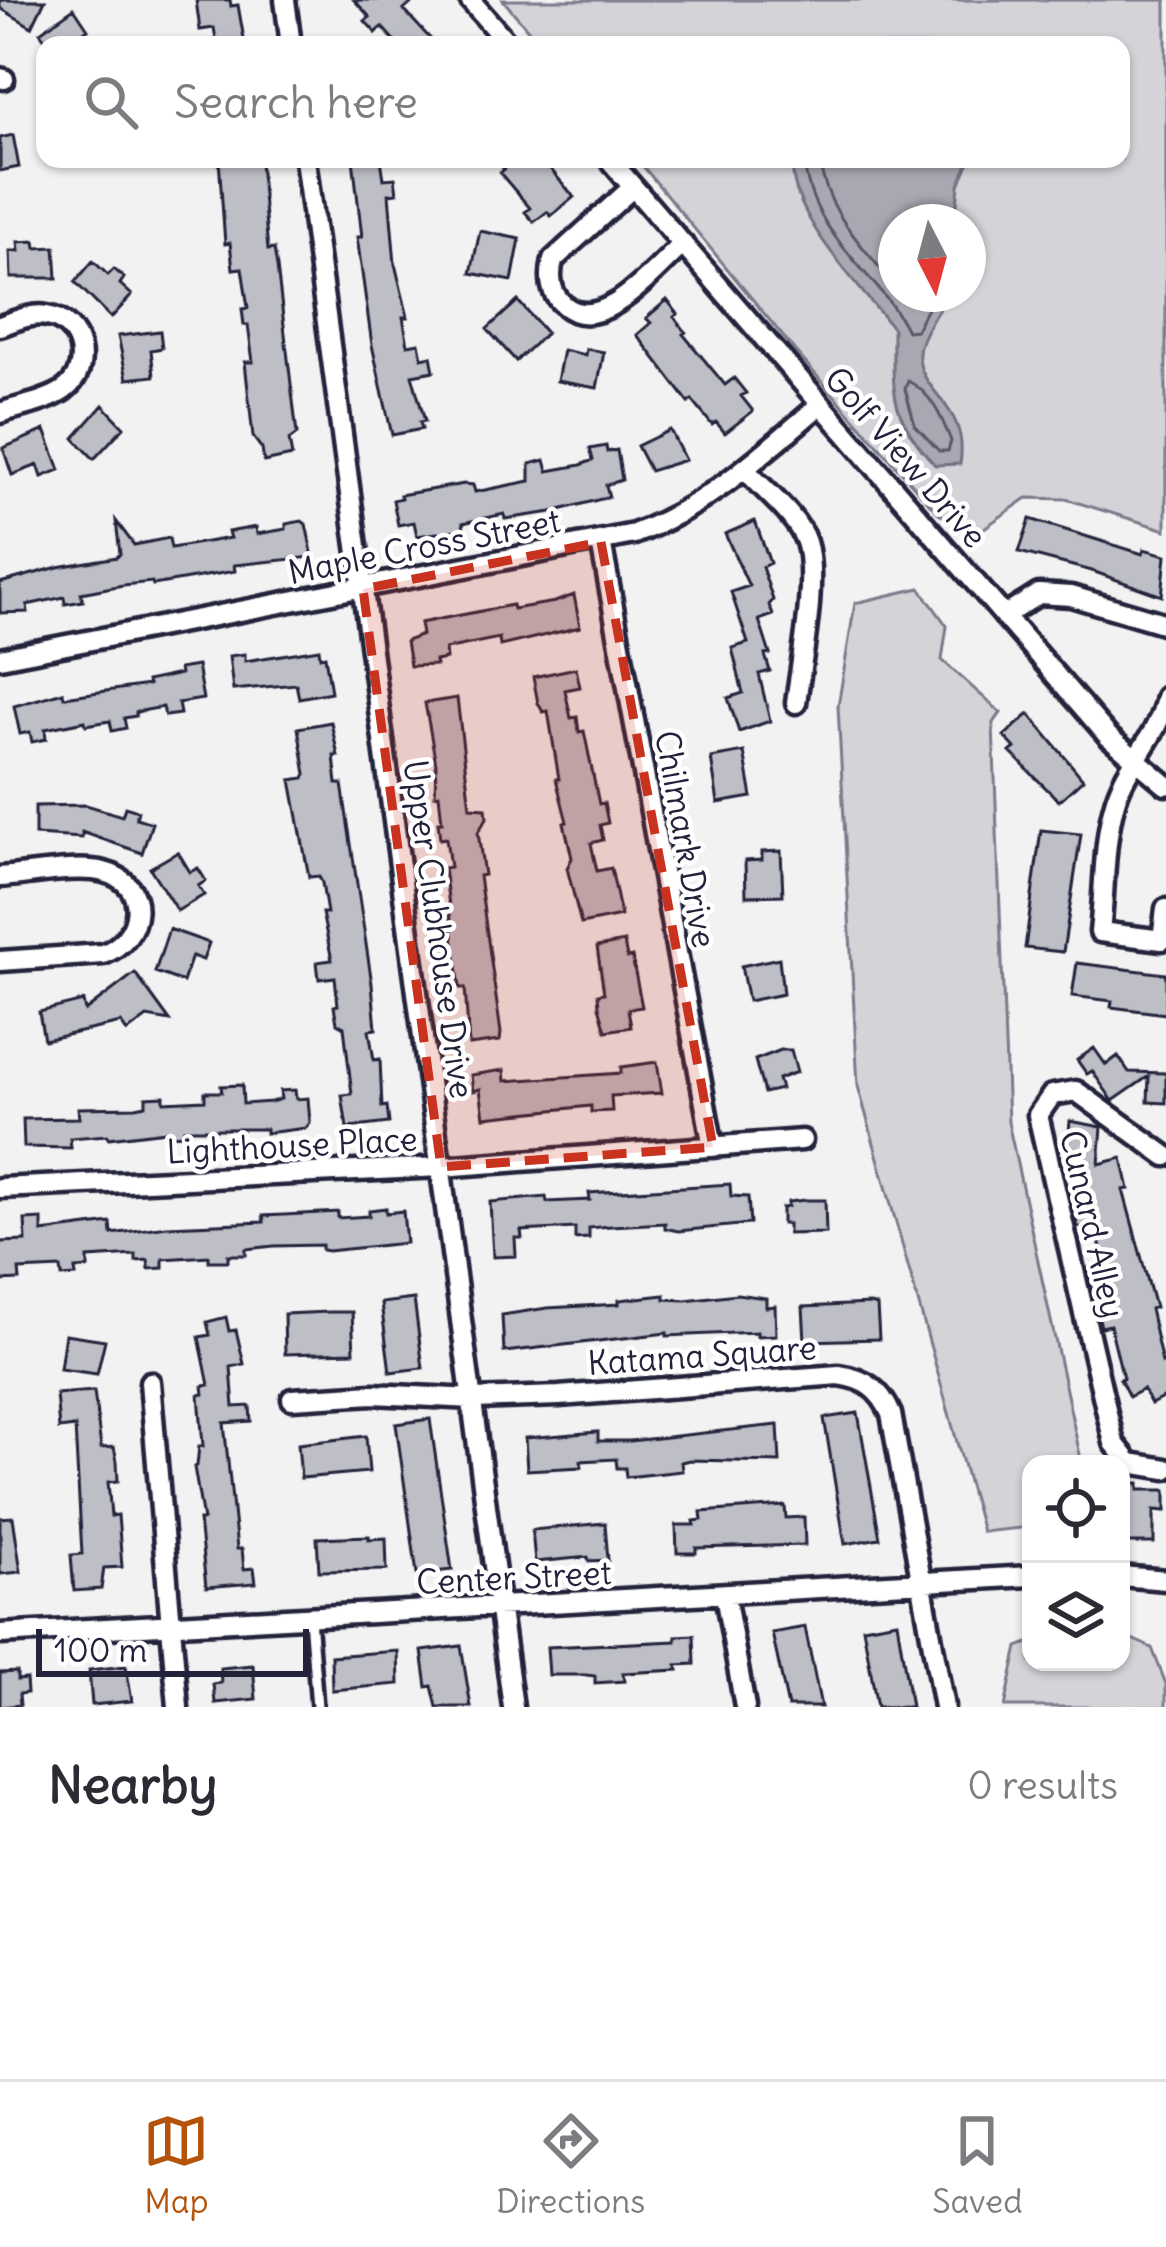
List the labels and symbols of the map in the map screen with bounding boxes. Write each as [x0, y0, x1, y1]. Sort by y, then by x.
north arrow [878, 204, 986, 312]
street label: Golf View Drive [816, 358, 996, 556]
street label: Maple Cross Street [284, 499, 564, 593]
street label: Chilmark Drive [646, 727, 726, 951]
street label: Upper Clubhouse Drive [394, 757, 484, 1101]
street label: Lighthouse Place [166, 1117, 418, 1173]
street label: Cunard Alley [1051, 1126, 1135, 1322]
street label: Katama Square [586, 1326, 818, 1384]
street label: Center Street [415, 1551, 613, 1603]
scale bar [36, 1623, 309, 1676]

